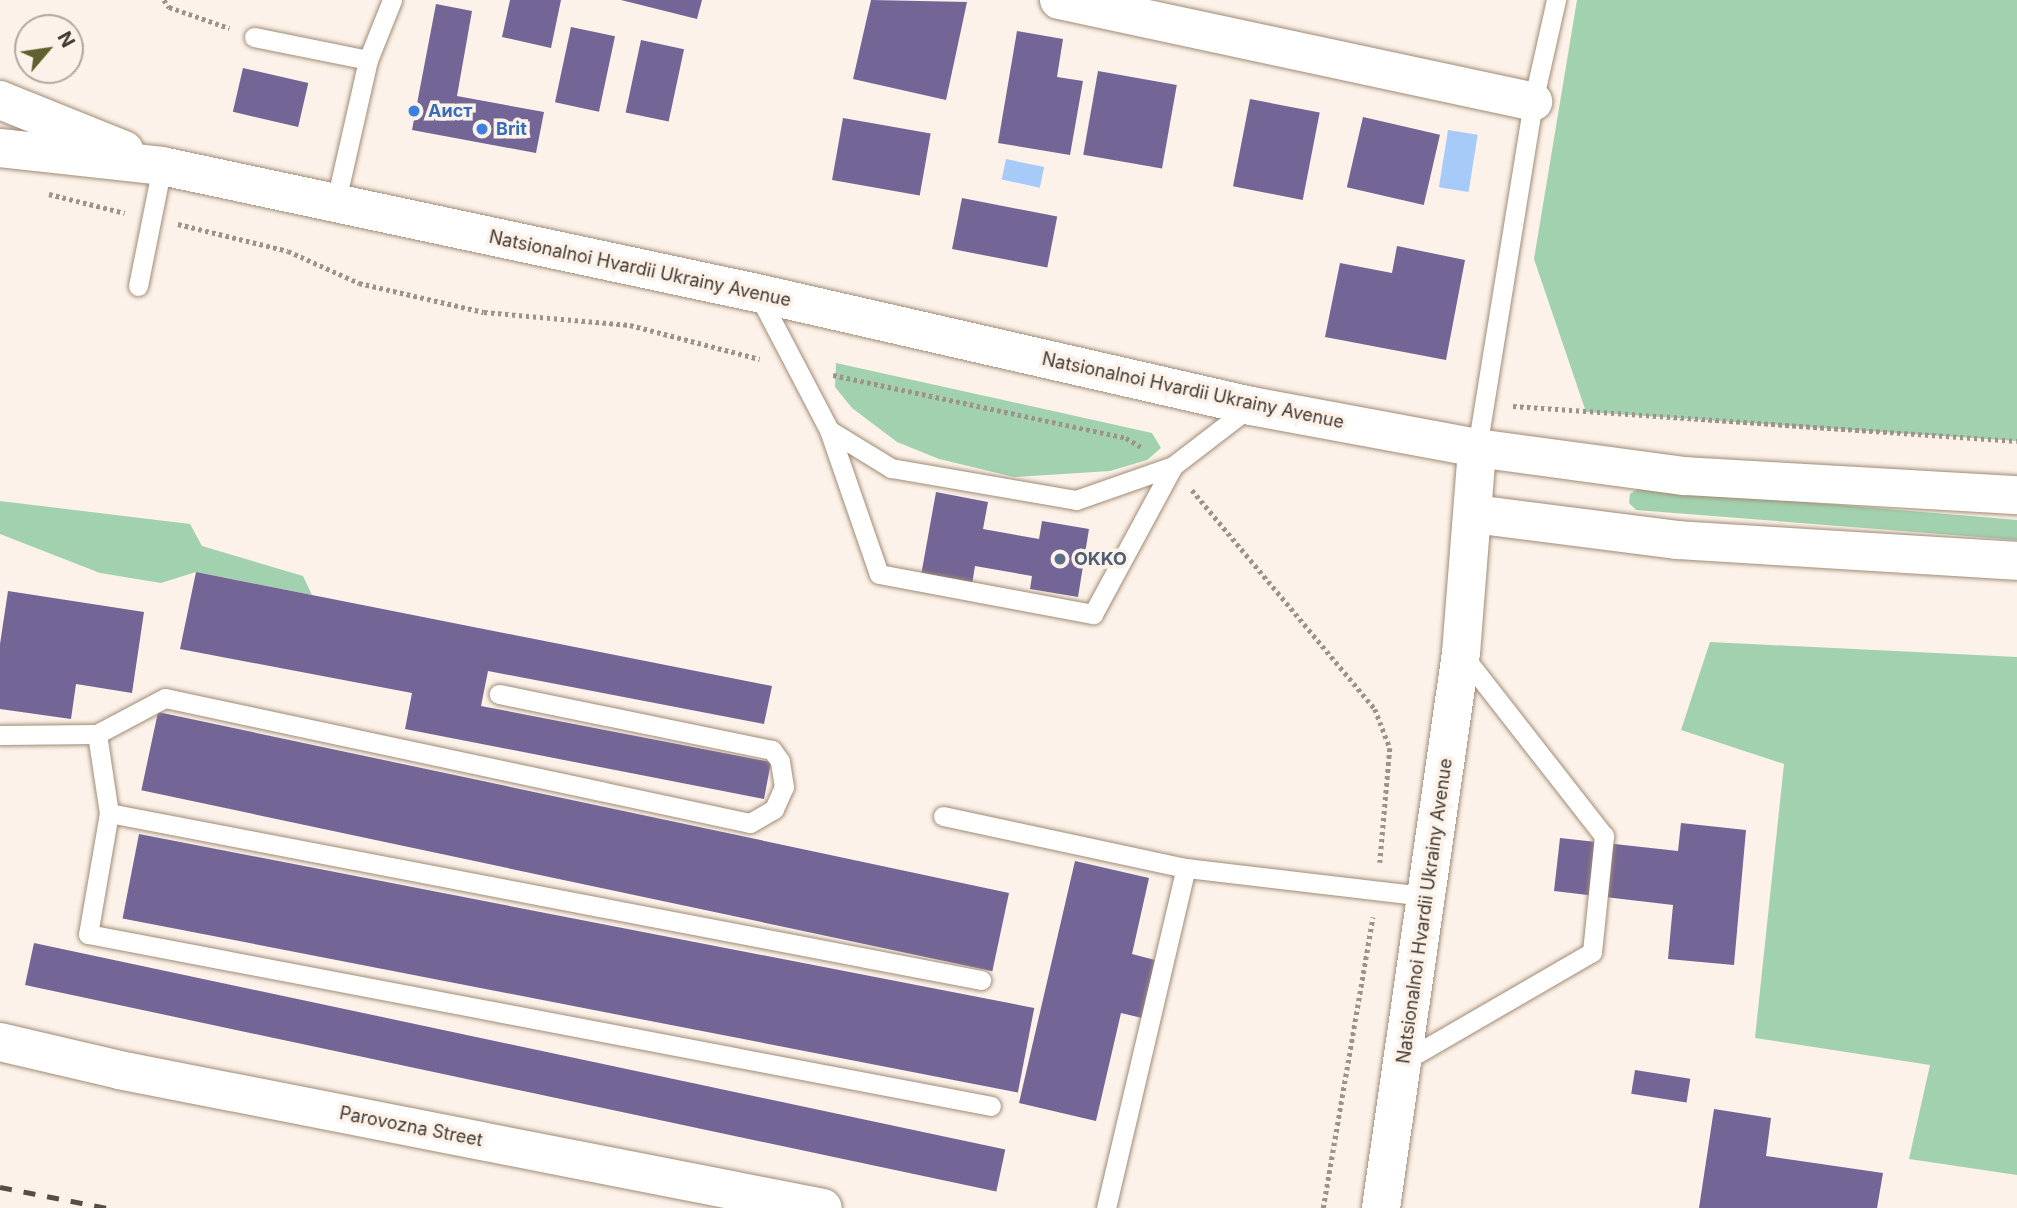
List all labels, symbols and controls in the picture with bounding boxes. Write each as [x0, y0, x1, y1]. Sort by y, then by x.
north arrow [14, 14, 84, 84]
text: N [52, 28, 80, 51]
place label: Аист [428, 100, 472, 122]
marker: Аист [406, 103, 422, 119]
place label: Brit [496, 118, 527, 140]
marker: Brit [474, 121, 490, 137]
street label: Natsionalnoi Hvardii Ukrainy Avenue [487, 226, 793, 312]
street label: Natsionalnoi Hvardii Ukrainy Avenue [1040, 348, 1346, 434]
place label: OKKO [1074, 548, 1127, 570]
marker: OKKO [1052, 551, 1068, 567]
street label: Natsionalnoi Hvardii Ukrainy Avenue [1393, 757, 1457, 1065]
street label: Parovozna Street [338, 1103, 484, 1151]

